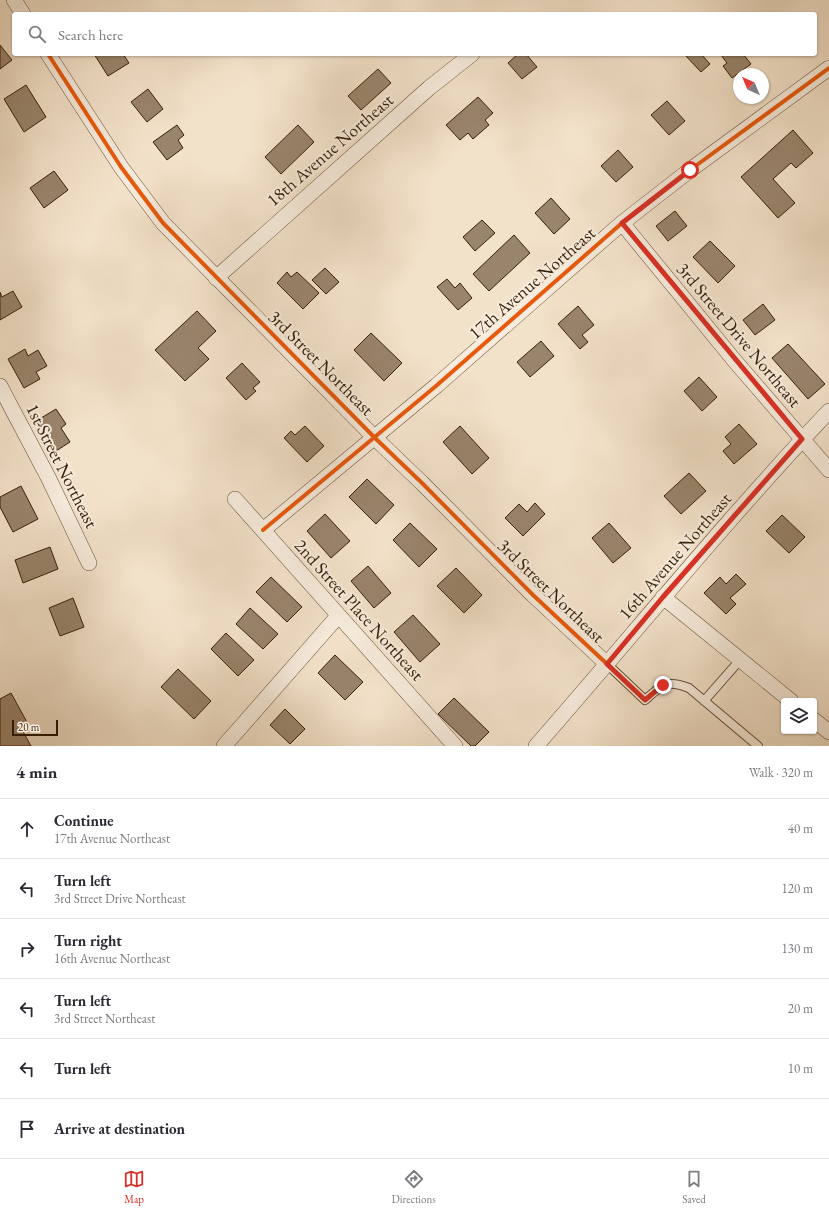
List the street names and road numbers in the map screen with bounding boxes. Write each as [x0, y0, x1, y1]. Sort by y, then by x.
street label: 18th Avenue Northeast [261, 88, 398, 211]
street label: 17th Avenue Northeast [463, 221, 600, 344]
street label: 3rd Street Drive Northeast [672, 257, 807, 412]
street label: 3rd Street Northeast [264, 305, 379, 421]
street label: 1st Street Northeast [21, 400, 104, 532]
street label: 16th Avenue Northeast [613, 487, 736, 624]
street label: 2nd Street Place Northeast [290, 534, 429, 686]
street label: 3rd Street Northeast [493, 534, 610, 648]

